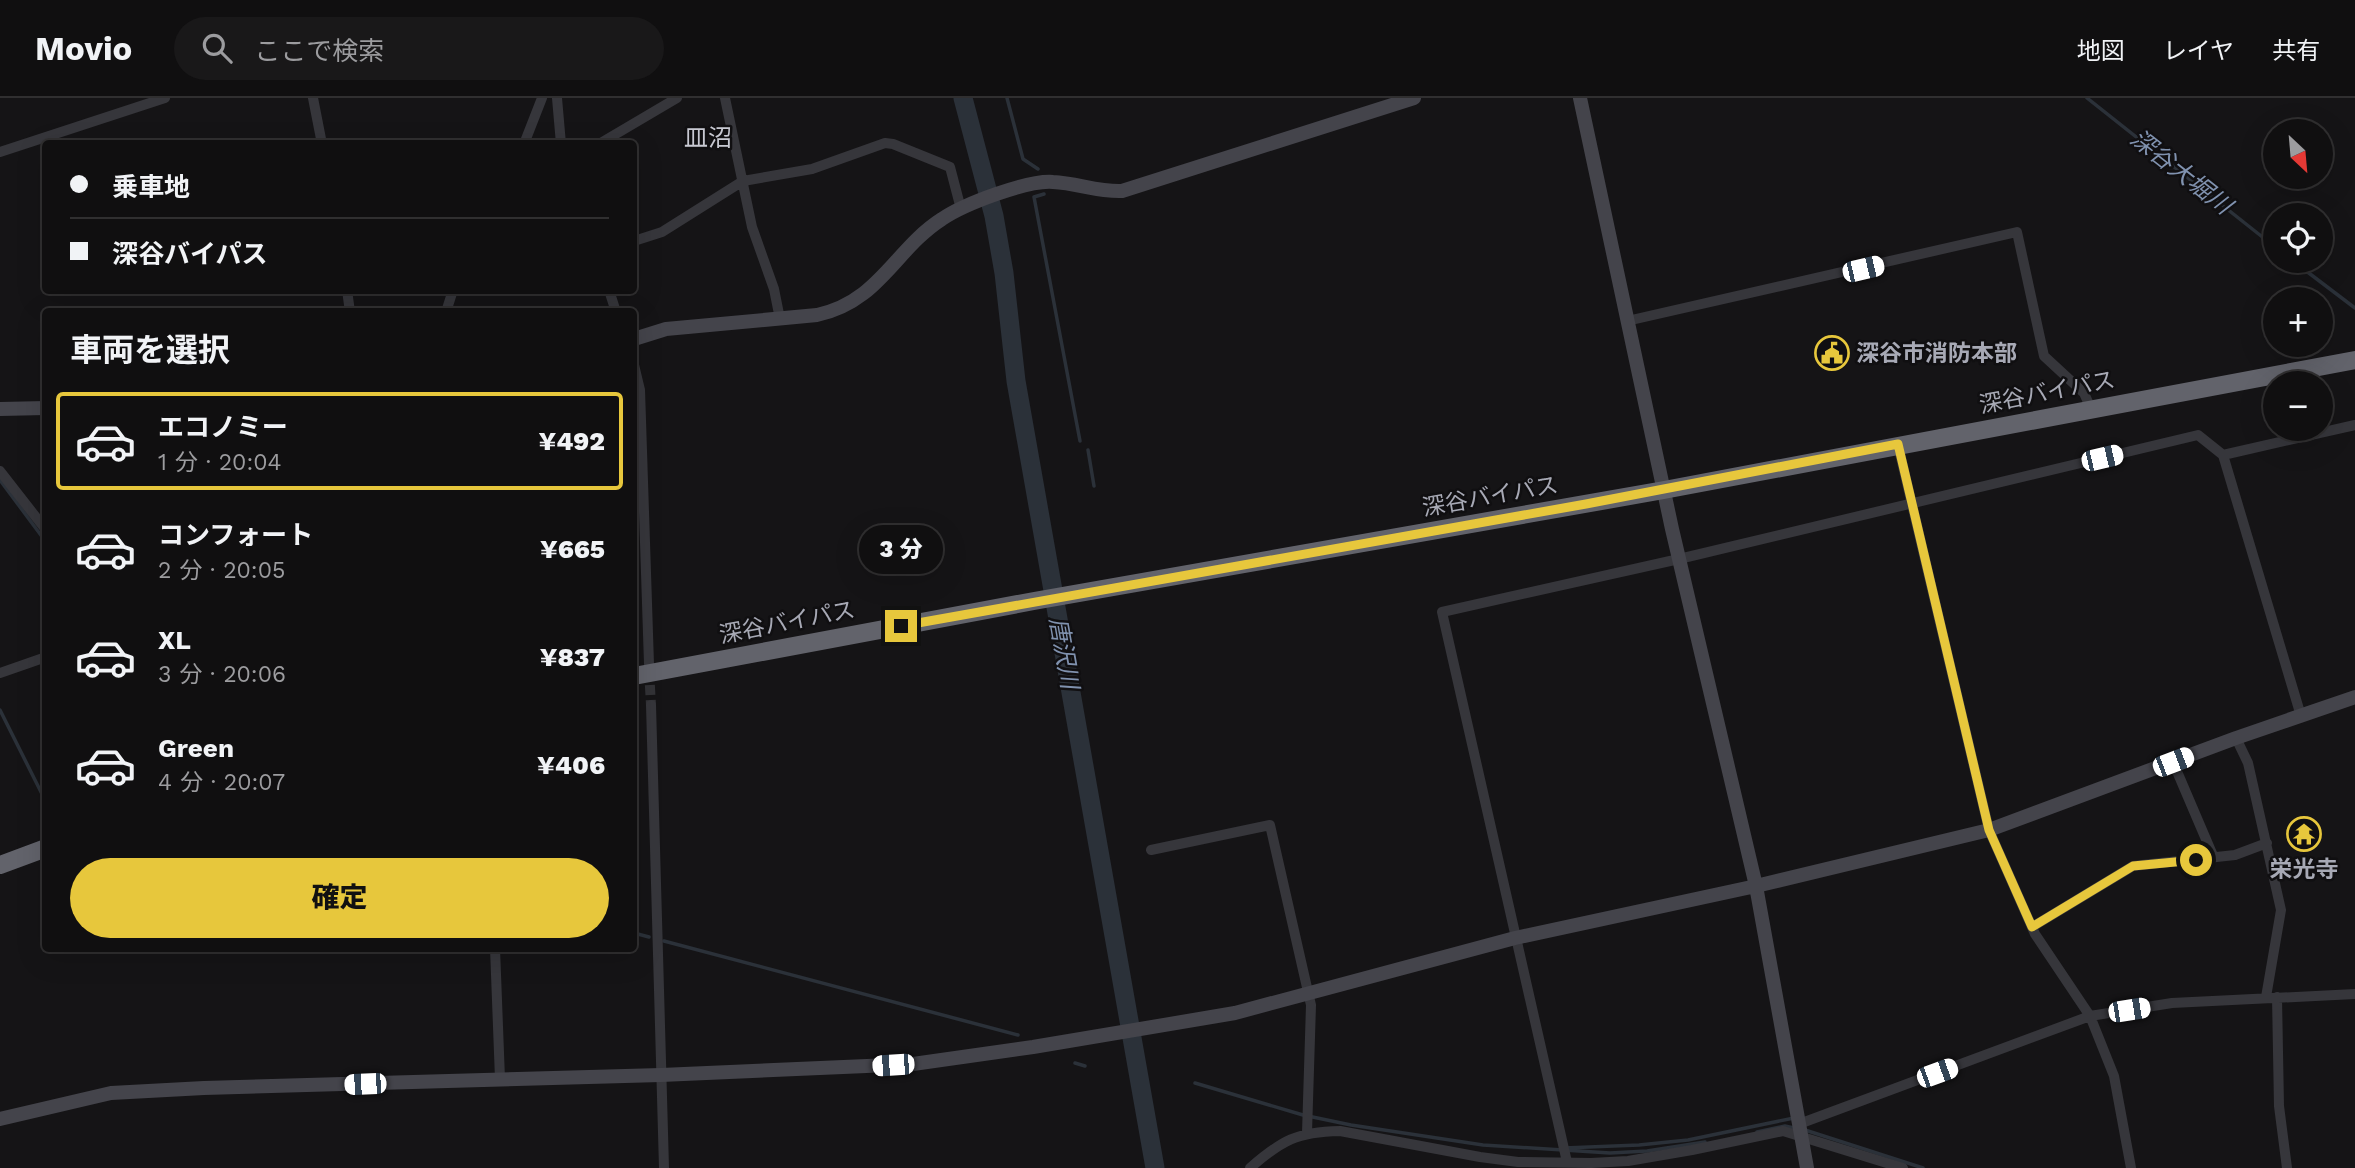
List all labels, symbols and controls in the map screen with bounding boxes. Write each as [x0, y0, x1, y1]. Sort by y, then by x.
search box [174, 17, 664, 80]
text: Movio [35, 29, 132, 68]
icon: search [198, 29, 236, 67]
text: ここで検索 [254, 36, 384, 66]
text: 地図 [2077, 37, 2125, 65]
text: レイヤ [2163, 37, 2234, 65]
text: 共有 [2272, 37, 2320, 65]
north arrow [2263, 119, 2333, 189]
map controls [2263, 119, 2333, 441]
district label: 皿沼 [684, 124, 732, 152]
water label: 深谷大堀川 [2125, 124, 2239, 222]
text: 乗車地 [112, 172, 190, 202]
button: locate [2263, 203, 2333, 273]
text: 深谷バイパス [112, 239, 267, 269]
car [1841, 254, 1886, 284]
button: + [2263, 287, 2333, 357]
text: 車両を選択 [70, 331, 230, 369]
public building icon: 深谷市消防本部 [1813, 334, 1851, 372]
place label: 深谷市消防本部 [1856, 340, 2017, 367]
street label: 深谷バイパス [1977, 366, 2117, 419]
button: − [2263, 371, 2333, 441]
icon: car [74, 410, 137, 473]
text: エコノミー [158, 412, 288, 442]
text: ¥492 [538, 426, 605, 456]
car [2080, 443, 2125, 473]
text: 1 分 · 20:04 [158, 449, 282, 476]
street label: 深谷バイパス [1420, 471, 1560, 522]
icon: car [74, 518, 137, 581]
text: コンフォート [158, 520, 313, 550]
callout: 3 分 [859, 524, 943, 574]
text: ¥665 [540, 534, 605, 564]
text: 3 分 [880, 536, 922, 563]
text: 2 分 · 20:05 [158, 557, 285, 584]
street label: 深谷バイパス [717, 596, 857, 649]
route end [885, 610, 917, 642]
water label: 唐沢川 [1044, 615, 1085, 694]
text: XL [158, 625, 191, 655]
icon: car [74, 626, 137, 689]
text: ¥837 [540, 642, 605, 672]
text: 3 分 · 20:06 [158, 661, 286, 688]
text: Green [158, 733, 234, 763]
icon: car [74, 734, 137, 797]
car [2150, 745, 2197, 779]
text: ¥406 [537, 750, 605, 780]
text: 4 分 · 20:07 [158, 769, 285, 796]
temple icon: 栄光寺 [2285, 815, 2323, 853]
route start [2180, 844, 2212, 876]
place label: 栄光寺 [2270, 856, 2339, 883]
button: 確定 [70, 858, 609, 938]
car [2107, 996, 2152, 1024]
car [872, 1053, 915, 1077]
car [1914, 1056, 1961, 1090]
car [344, 1073, 387, 1095]

